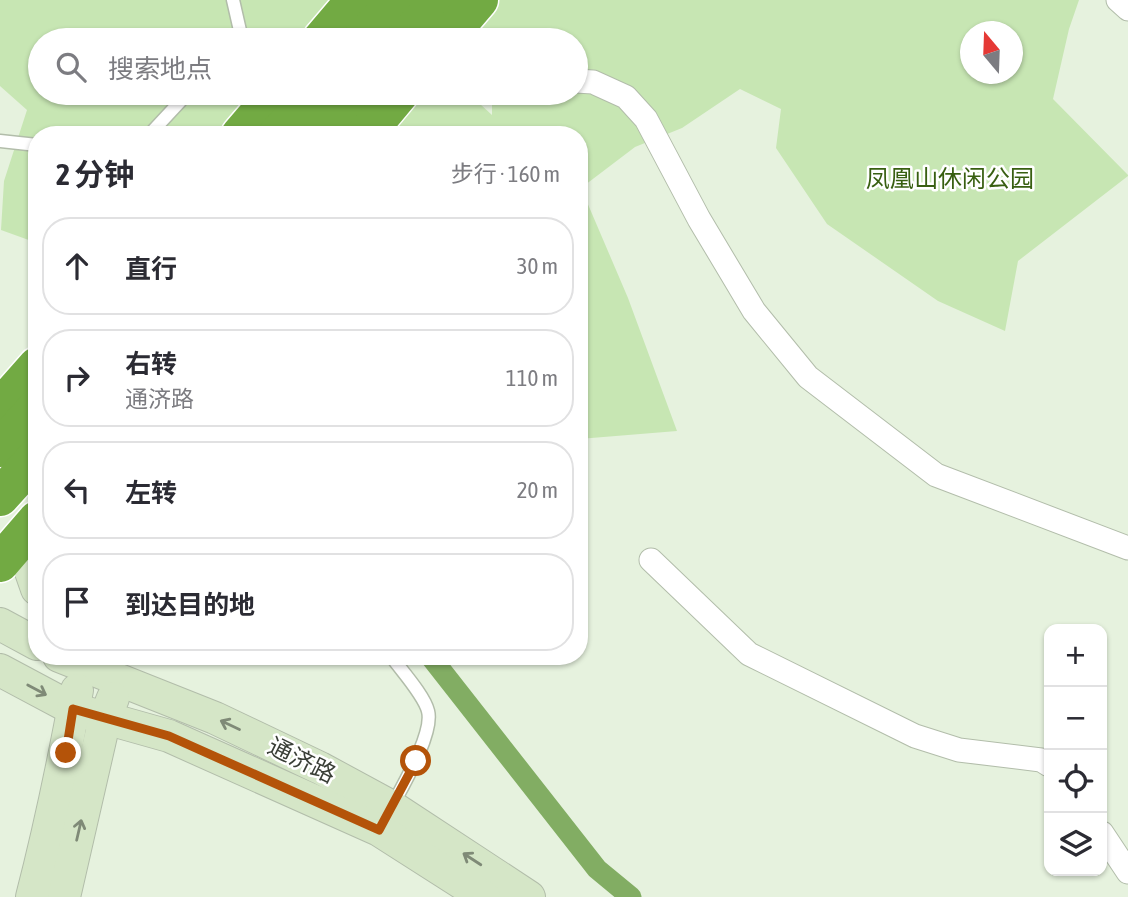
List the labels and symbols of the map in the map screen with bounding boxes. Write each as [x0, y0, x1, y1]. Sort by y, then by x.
north arrow [960, 21, 1023, 84]
park label: 凤凰山休闲公园 [866, 165, 1034, 192]
one-way arrow [26, 683, 46, 697]
one-way arrow [220, 718, 241, 732]
street label: 通济路 [264, 732, 340, 788]
route end [50, 737, 81, 768]
route start [400, 745, 431, 776]
one-way arrow [73, 819, 86, 842]
one-way arrow [462, 852, 482, 866]

